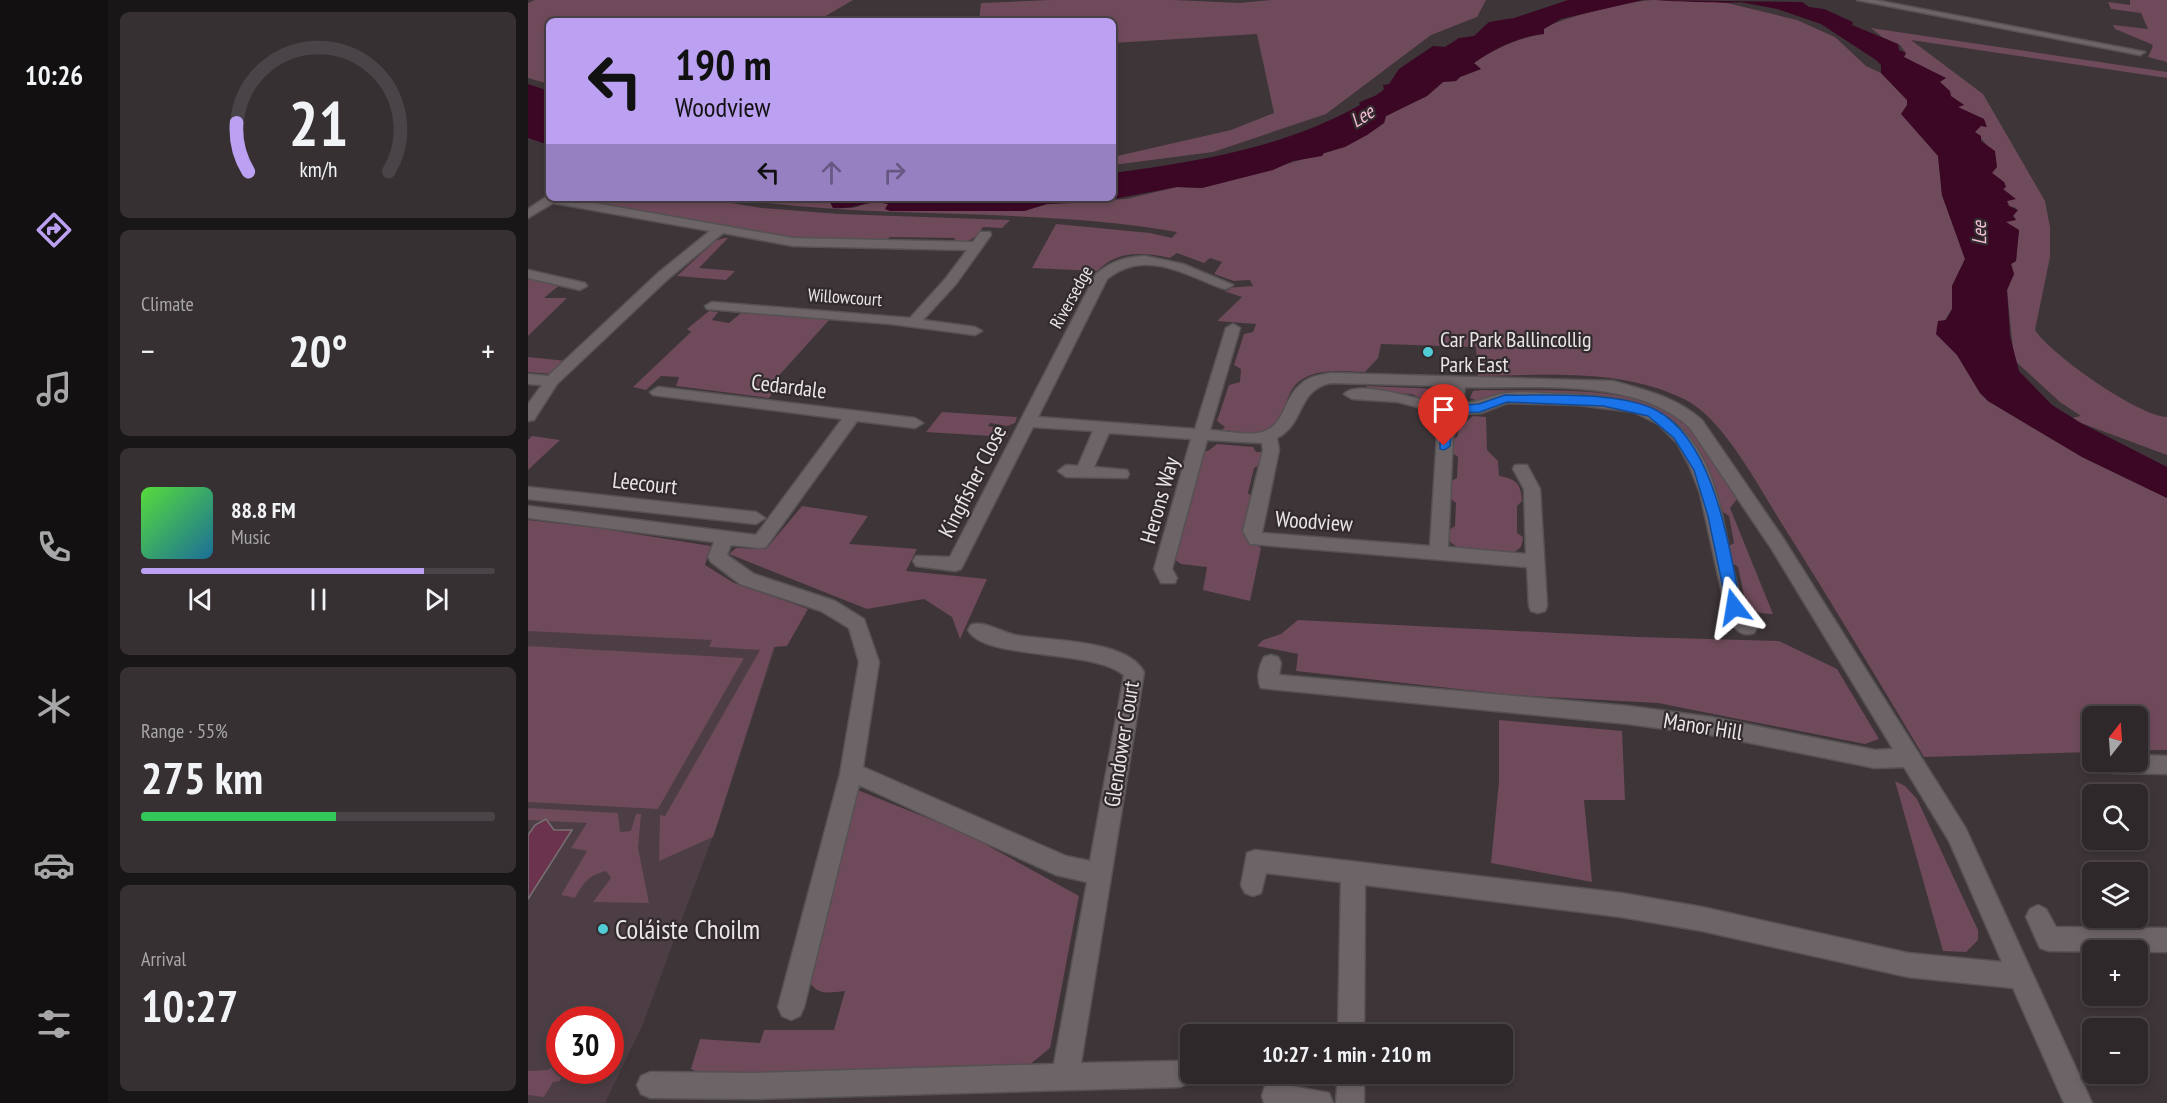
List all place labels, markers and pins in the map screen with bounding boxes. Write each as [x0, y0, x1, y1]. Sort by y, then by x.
place label: Car Park Ballincollig Park East [1440, 325, 1591, 378]
marker: Car Park Ballincollig Park East [1421, 345, 1435, 359]
pin [1418, 384, 1469, 446]
place label: Coláiste Choilm [615, 912, 760, 946]
marker: Coláiste Choilm [596, 922, 610, 936]

